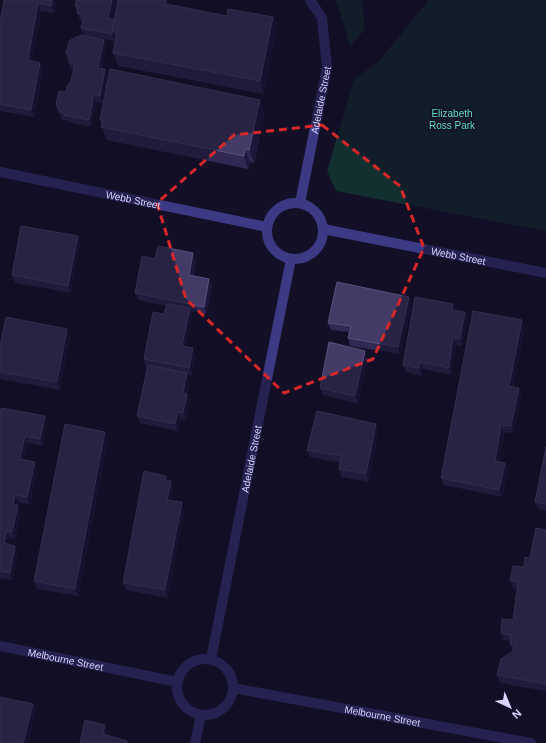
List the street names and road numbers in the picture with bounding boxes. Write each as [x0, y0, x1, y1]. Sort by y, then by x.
street label: Adelaide Street [309, 65, 333, 135]
street label: Webb Street [105, 189, 162, 211]
street label: Webb Street [430, 245, 487, 267]
street label: Adelaide Street [239, 424, 264, 494]
street label: Melbourne Street [27, 647, 105, 673]
street label: Melbourne Street [344, 704, 421, 728]

